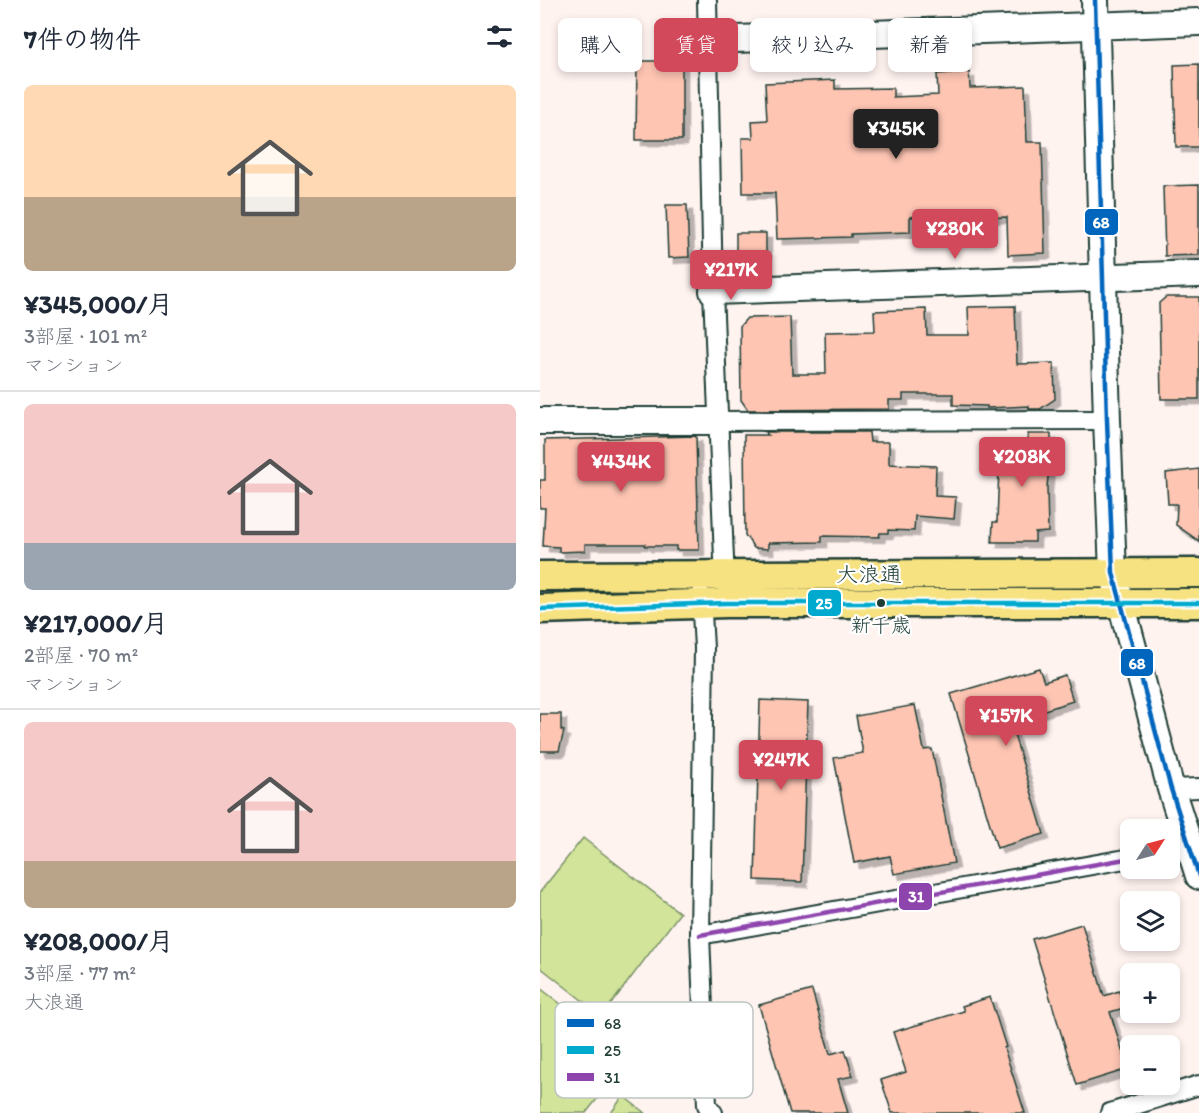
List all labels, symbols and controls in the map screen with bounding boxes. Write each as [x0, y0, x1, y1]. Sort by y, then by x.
chip: 購入 [558, 18, 642, 72]
chip: 賃貸 [654, 18, 738, 72]
chip: 絞り込み [750, 18, 876, 72]
chip: 新着 [888, 18, 972, 72]
icon: filters [483, 20, 516, 53]
text: 7件の物件 [24, 23, 141, 55]
pin: ¥345K [854, 109, 938, 160]
text: ¥345K [867, 116, 925, 140]
icon: home [216, 124, 324, 232]
line badge: 68 [1084, 208, 1119, 236]
pin: ¥280K [913, 209, 997, 260]
text: 68 [1092, 213, 1110, 232]
text: ¥280K [926, 216, 984, 240]
pin: ¥217K [689, 250, 773, 301]
text: ¥217K [704, 257, 758, 281]
text: ¥345,000/月 [24, 288, 173, 320]
text: 3部屋 · 101 m² [24, 324, 147, 348]
text: マンション [24, 353, 123, 377]
pin: ¥208K [980, 437, 1064, 488]
pin: ¥434K [579, 442, 663, 493]
icon: home [216, 443, 324, 551]
text: ¥208K [993, 444, 1051, 468]
text: ¥434K [592, 449, 650, 473]
street label: 大浪通 [836, 561, 902, 588]
line badge: 25 [807, 589, 842, 617]
text: 25 [816, 594, 833, 613]
marker: 新千歳 [875, 597, 887, 609]
text: ¥217,000/月 [24, 607, 168, 639]
place label: 新千歳 [851, 613, 911, 637]
text: 2部屋 · 70 m² [24, 643, 138, 667]
line badge: 68 [1120, 648, 1154, 677]
text: 68 [1128, 654, 1146, 673]
text: マンション [24, 672, 123, 696]
pin: ¥157K [964, 696, 1048, 747]
text: ¥157K [979, 703, 1033, 727]
pin: ¥247K [739, 740, 823, 791]
text: ¥247K [753, 747, 809, 771]
icon: home [216, 761, 324, 869]
north arrow [1120, 819, 1180, 879]
map controls [1120, 819, 1180, 1095]
line badge: 31 [898, 882, 933, 911]
text: 31 [908, 887, 925, 906]
button: layers [1120, 891, 1180, 951]
text: ¥208,000/月 [24, 925, 174, 957]
text: 3部屋 · 77 m² [24, 961, 136, 985]
button: + [1120, 963, 1180, 1023]
text: 大浪通 [24, 990, 84, 1014]
legend [555, 1002, 753, 1098]
text: 68 [604, 1014, 621, 1033]
button: − [1120, 1035, 1180, 1095]
text: 25 [604, 1041, 621, 1060]
text: 31 [604, 1068, 621, 1087]

